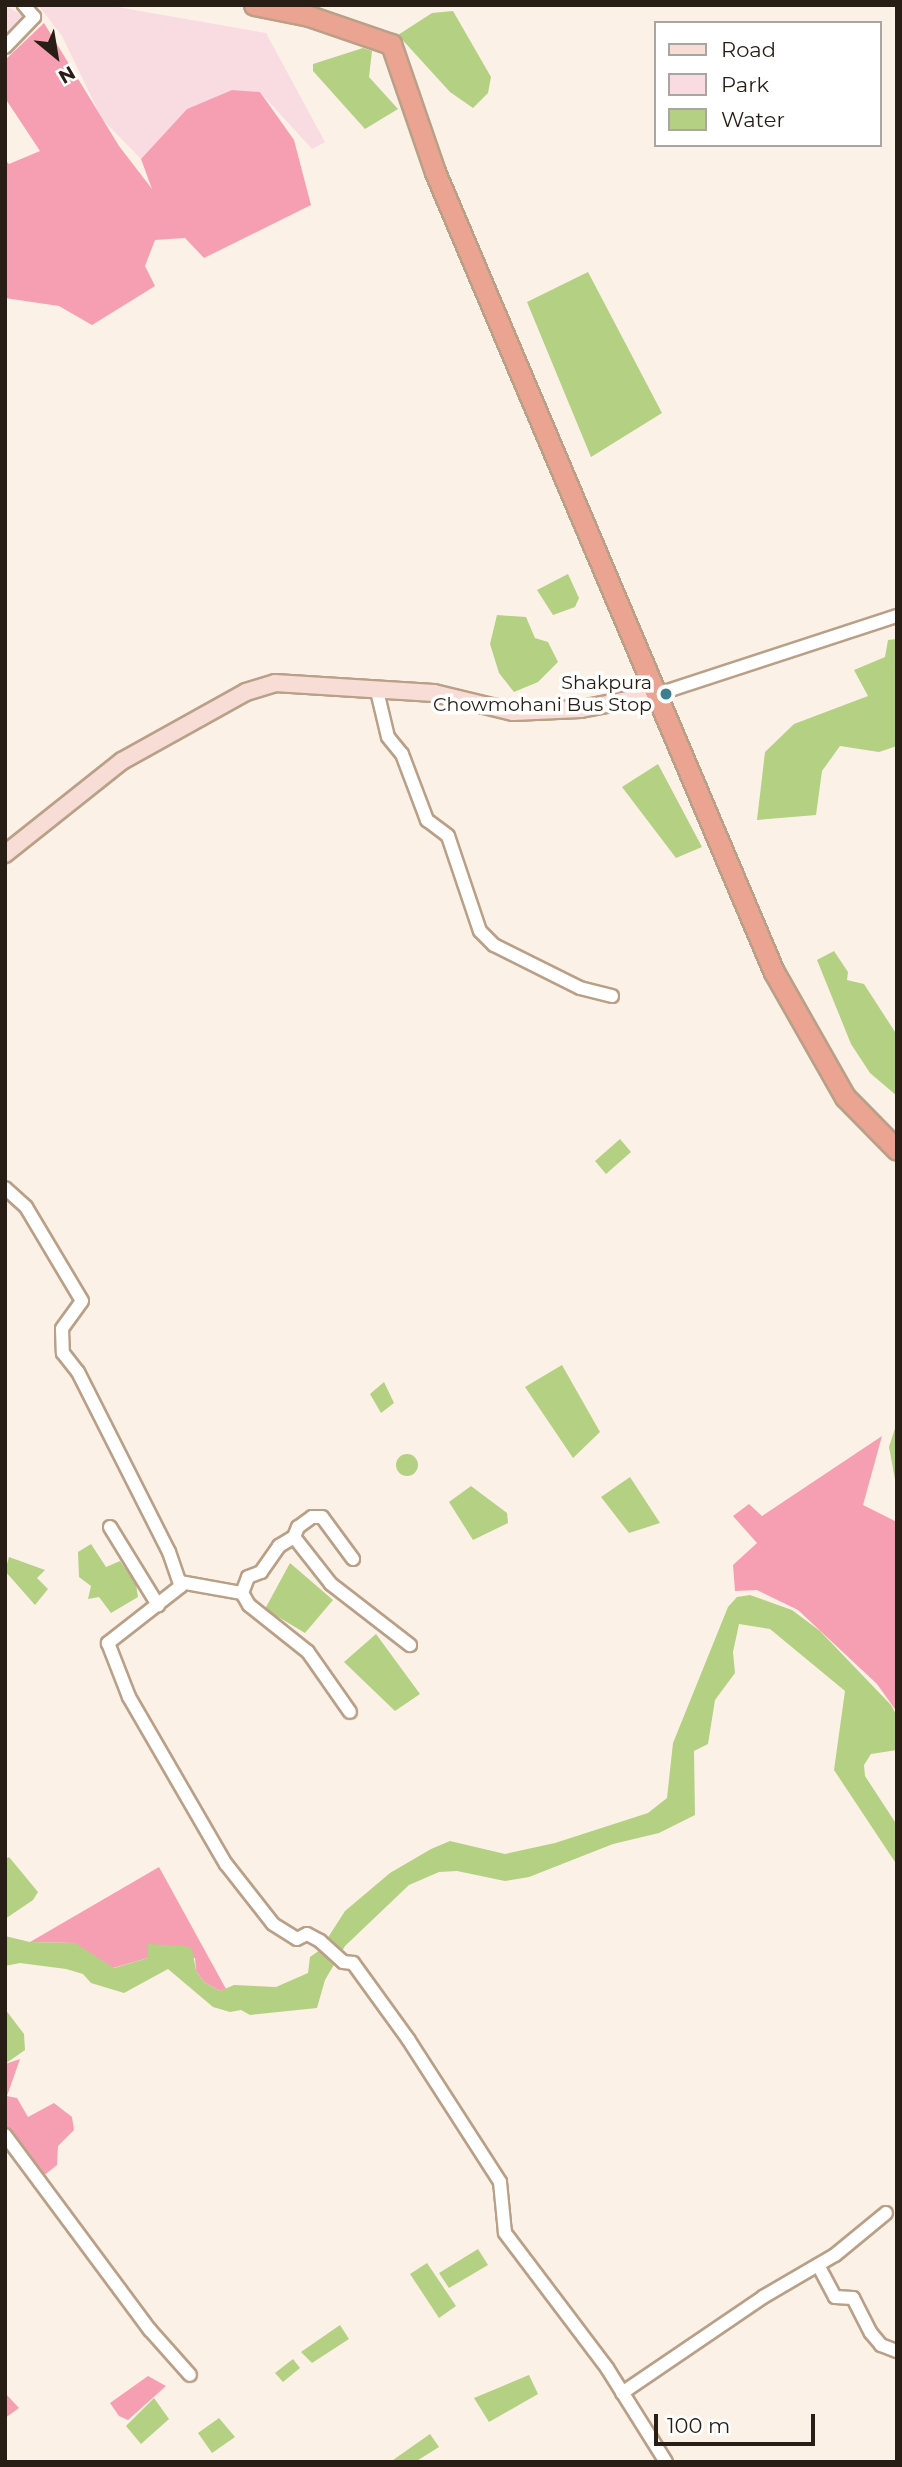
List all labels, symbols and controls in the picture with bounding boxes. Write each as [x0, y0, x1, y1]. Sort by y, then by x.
north arrow [21, 21, 91, 91]
legend [654, 21, 881, 147]
text: Road [721, 37, 776, 62]
text: N [54, 61, 79, 88]
text: Park [721, 72, 769, 97]
text: Water [721, 107, 785, 132]
place label: Shakpura Chowmohani Bus Stop [433, 672, 652, 716]
marker: Shakpura Chowmohani Bus Stop [658, 686, 674, 702]
scale bar [657, 2400, 818, 2444]
text: 100 m [667, 2413, 730, 2438]

